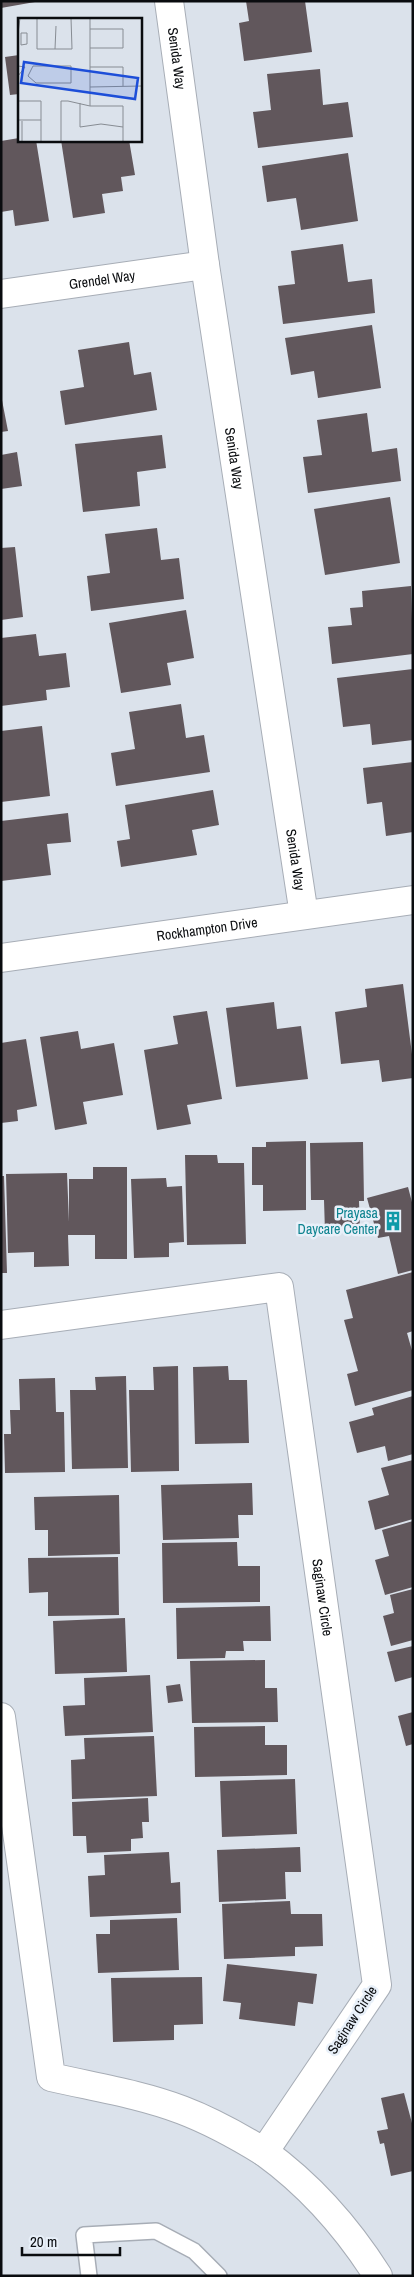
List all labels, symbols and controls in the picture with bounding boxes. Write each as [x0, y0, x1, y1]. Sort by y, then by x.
inset map [18, 18, 141, 141]
street label: Senida Way [164, 26, 190, 91]
street label: Grendel Way [68, 266, 136, 293]
street label: Senida Way [221, 426, 248, 491]
street label: Senida Way [282, 828, 309, 892]
street label: Rockhampton Drive [155, 913, 259, 945]
place label: Prayasa Daycare Center [298, 1204, 379, 1238]
building icon: Prayasa Daycare Center [382, 1210, 404, 1232]
street label: Saginaw Circle [308, 1558, 337, 1637]
street label: Saginaw Circle [323, 1982, 381, 2058]
scale bar [22, 2224, 120, 2256]
text: 20 m [30, 2231, 57, 2252]

